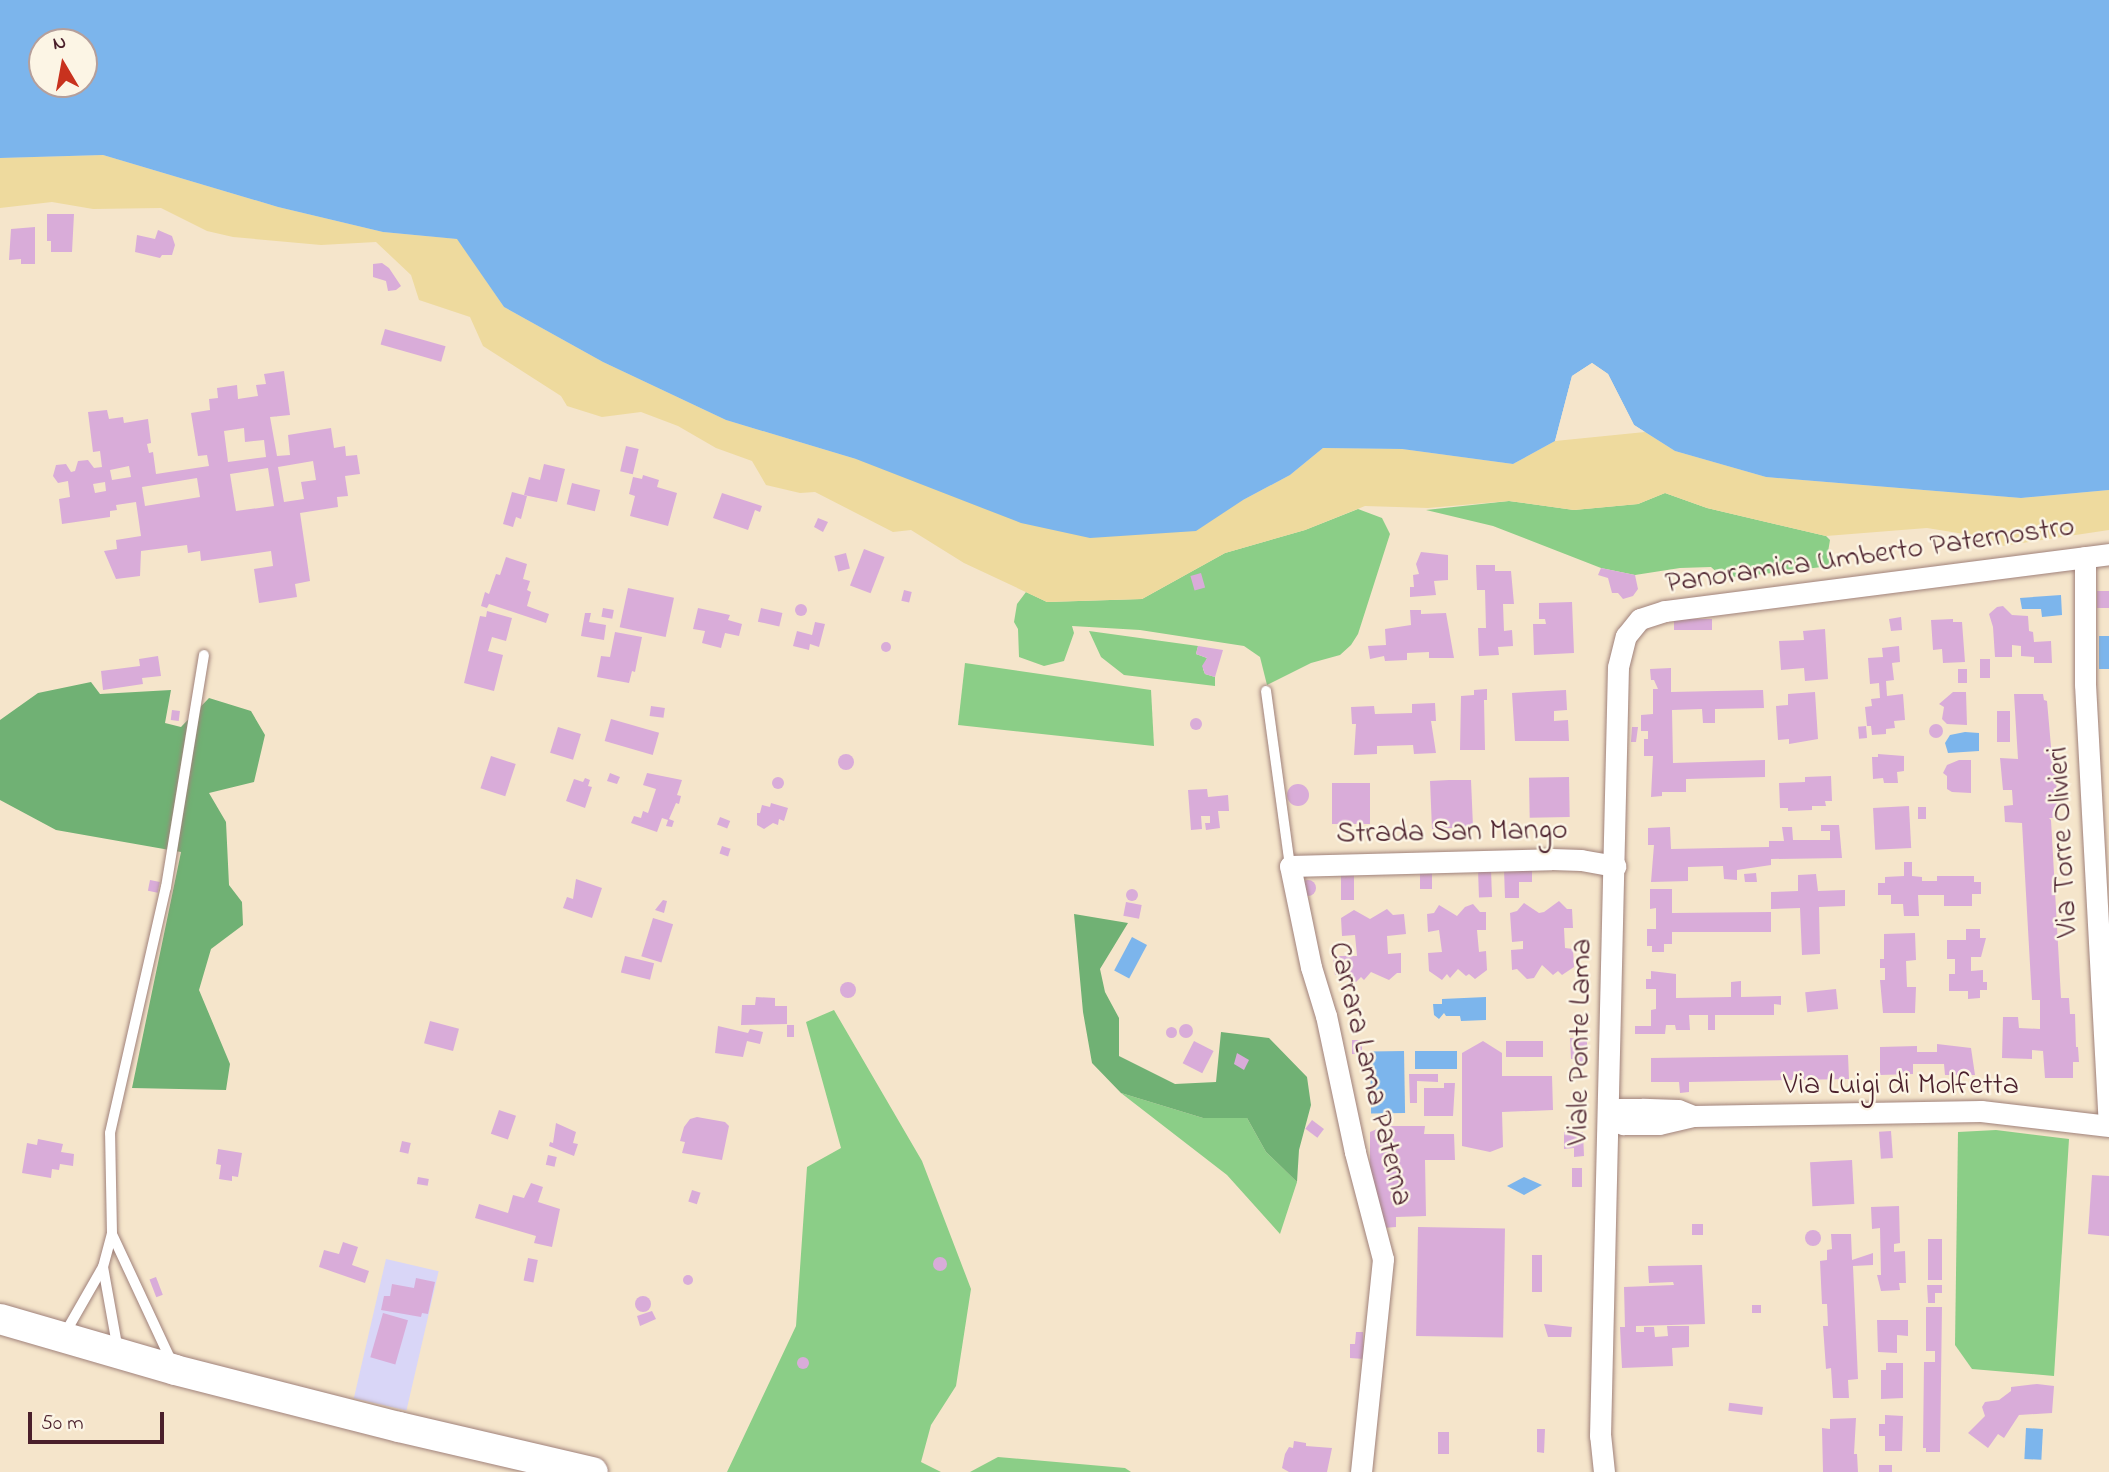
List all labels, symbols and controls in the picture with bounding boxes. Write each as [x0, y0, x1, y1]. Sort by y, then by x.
north arrow [28, 28, 98, 98]
text: N [51, 29, 68, 58]
street label: Panoramica Umberto Paternostro [1663, 509, 2077, 603]
street label: Via Torre Olivieri [2041, 746, 2087, 938]
street label: Strada San Mango [1336, 813, 1568, 853]
street label: Carrara Lama Paterna [1319, 938, 1419, 1210]
street label: Viale Ponte Lama [1561, 938, 1601, 1146]
street label: Via Luigi di Molfetta [1783, 1068, 2019, 1104]
scale bar [32, 1398, 168, 1442]
text: 50 m [41, 1409, 84, 1439]

